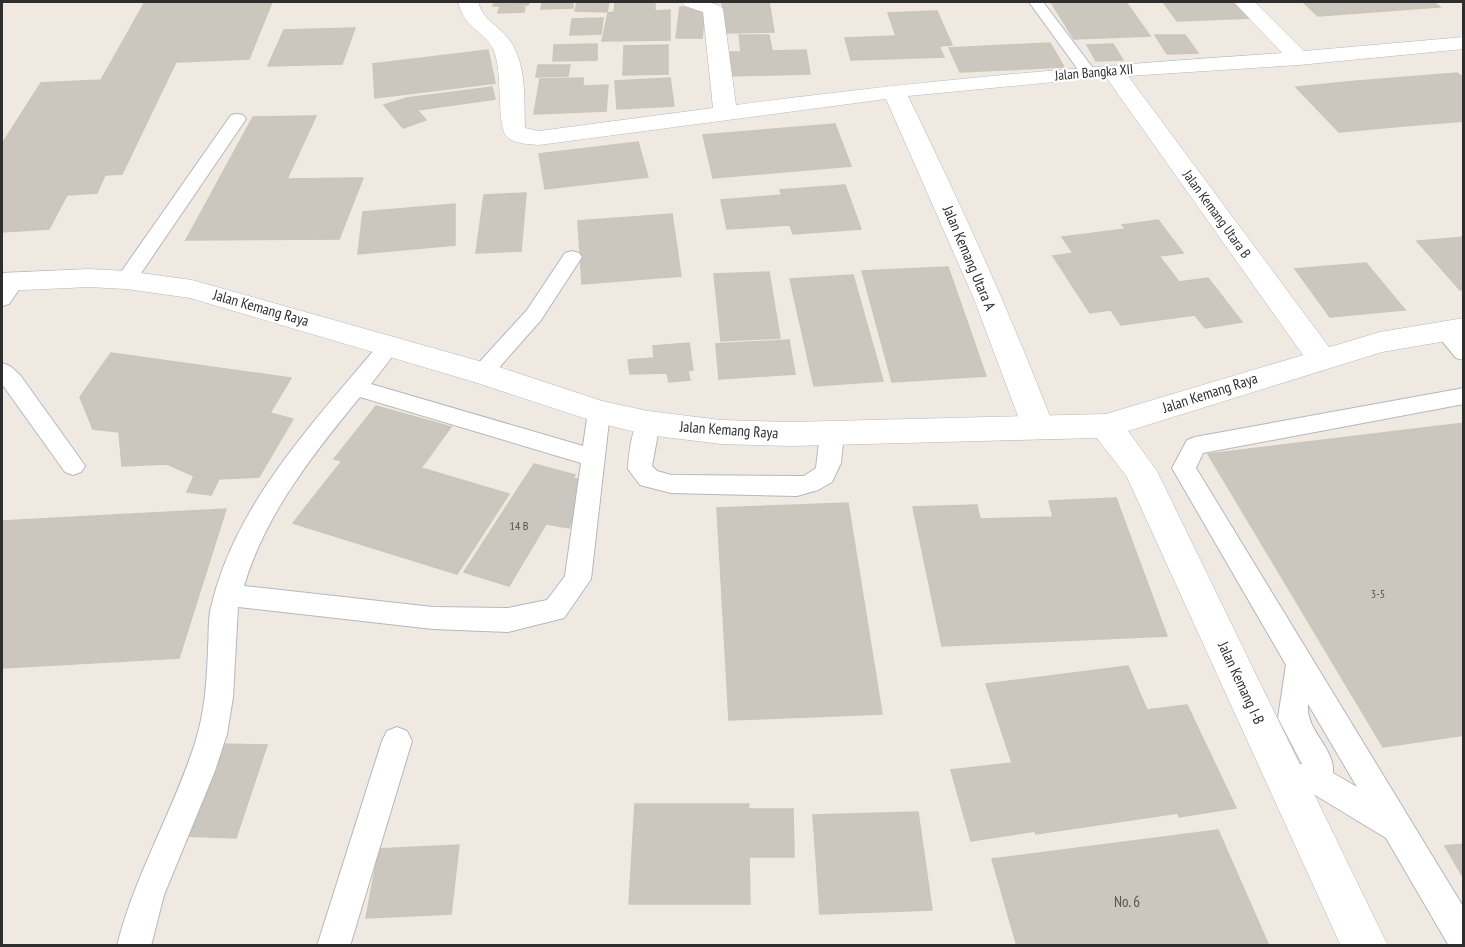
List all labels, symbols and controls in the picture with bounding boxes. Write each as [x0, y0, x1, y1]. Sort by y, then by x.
street label: Jalan Bangka XII [1053, 60, 1134, 84]
street label: Jalan Kemang Utara B [1178, 166, 1255, 262]
street label: Jalan Kemang Utara A [938, 202, 1000, 314]
street label: Jalan Kemang Raya [210, 285, 311, 330]
street label: Jalan Kemang Raya [1159, 368, 1260, 417]
street label: Jalan Kemang Raya [678, 417, 779, 442]
house number: 14 B [510, 518, 529, 533]
house number: 3-5 [1371, 586, 1385, 601]
street label: Jalan Kemang I-B [1214, 638, 1269, 727]
house number: No. 6 [1114, 892, 1140, 911]

